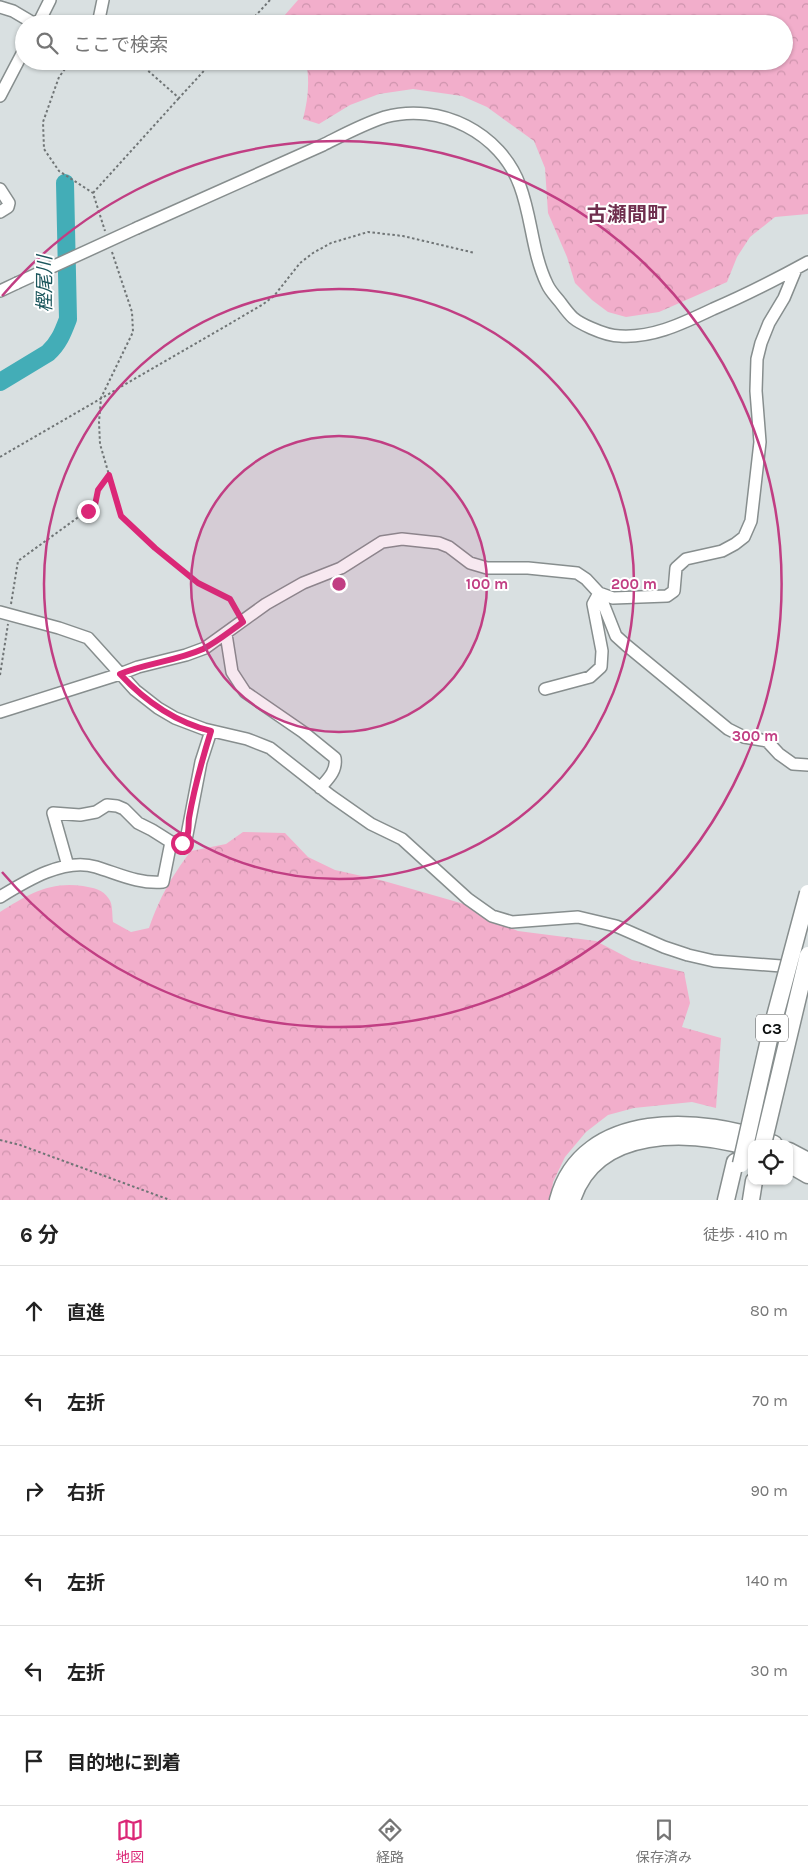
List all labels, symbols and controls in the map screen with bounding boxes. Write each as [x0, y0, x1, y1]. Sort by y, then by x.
search box [15, 15, 793, 70]
icon: search [33, 29, 61, 57]
text: ここで検索 [73, 34, 168, 56]
district label: 古瀬間町 [587, 203, 667, 226]
water label: 樫尾川 [34, 254, 56, 313]
route end [77, 500, 100, 523]
centre of rings [330, 575, 348, 593]
text: 100 m [466, 575, 508, 593]
text: 200 m [611, 575, 657, 593]
text: 300 m [732, 727, 778, 745]
route start [171, 832, 194, 855]
road number: C3 [756, 1014, 788, 1042]
map controls [748, 1140, 793, 1185]
button: locate [748, 1140, 793, 1185]
text: 6 分 [20, 1223, 59, 1247]
text: 徒歩 · 410 m [703, 1225, 788, 1244]
icon: ahead [20, 1297, 48, 1325]
text: 80 m [750, 1301, 788, 1320]
text: 直進 [67, 1302, 105, 1324]
icon: left [20, 1387, 48, 1415]
text: 70 m [752, 1391, 788, 1410]
text: 左折 [67, 1392, 105, 1414]
icon: right [20, 1477, 48, 1505]
text: 90 m [750, 1481, 788, 1500]
text: 右折 [67, 1482, 105, 1504]
icon: left [20, 1567, 48, 1595]
text: 140 m [746, 1571, 788, 1590]
text: 左折 [67, 1572, 105, 1594]
icon: left [20, 1657, 48, 1685]
text: 30 m [750, 1661, 788, 1680]
text: 左折 [67, 1662, 105, 1684]
icon: arrive [20, 1747, 48, 1775]
text: 目的地に到着 [67, 1752, 181, 1774]
tab: 地図 [116, 1816, 144, 1866]
tab: 経路 [376, 1816, 404, 1866]
tab: 保存済み [636, 1816, 692, 1866]

